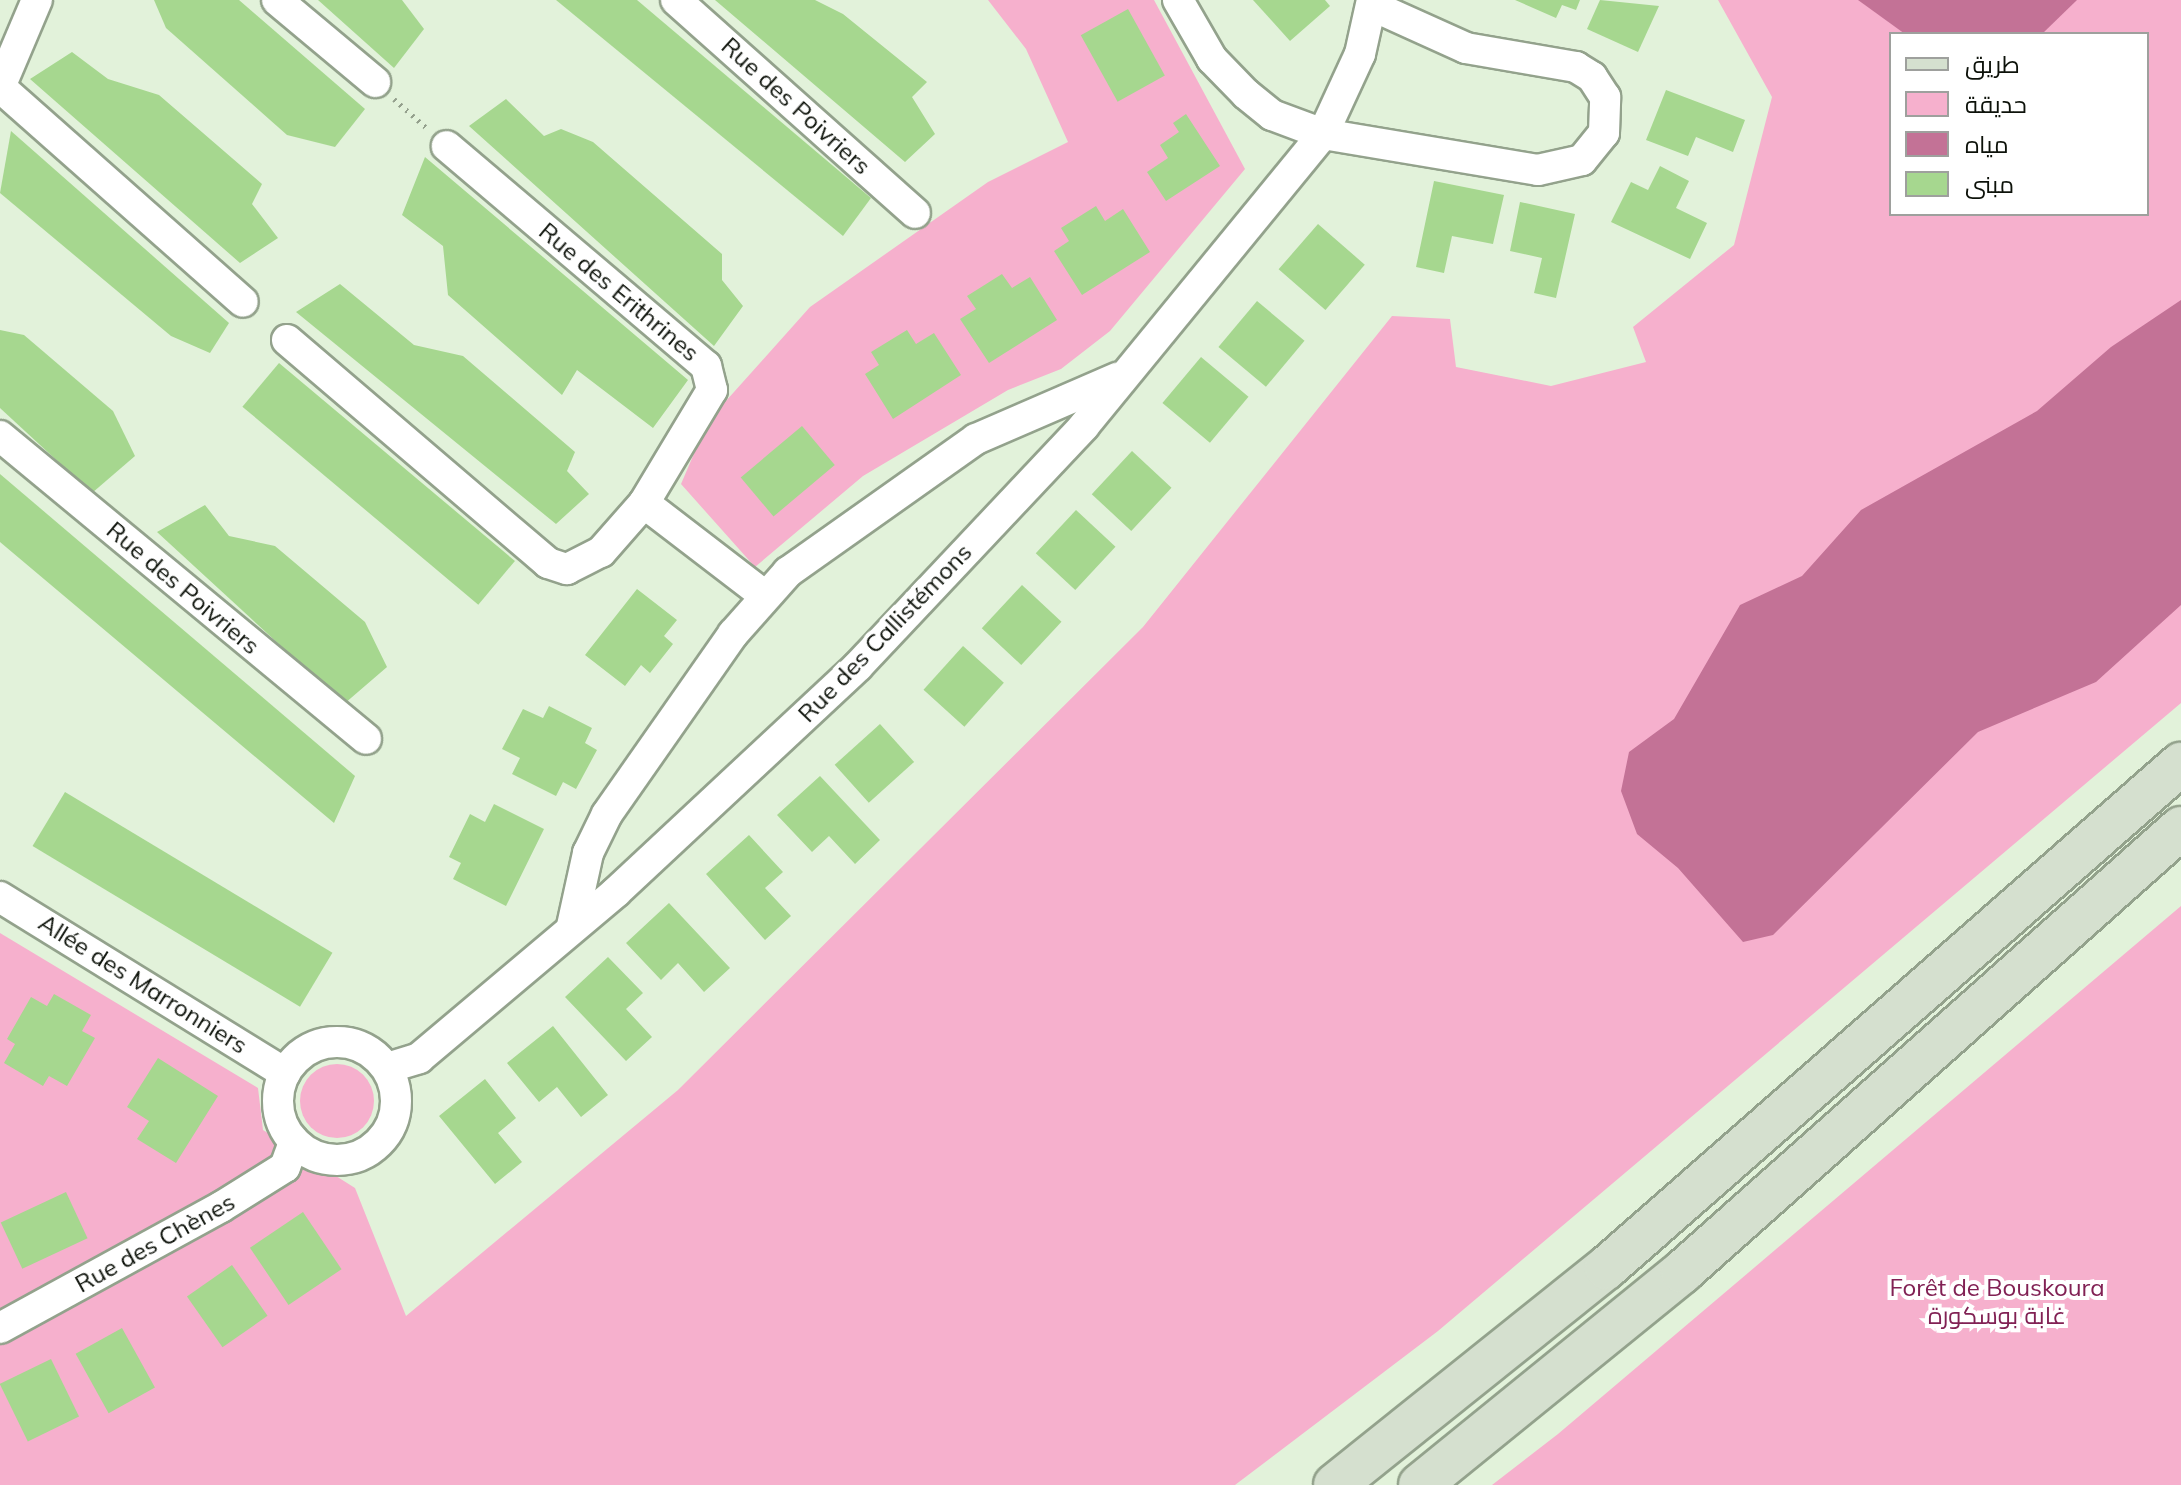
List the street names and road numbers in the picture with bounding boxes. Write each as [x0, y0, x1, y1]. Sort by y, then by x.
street label: Rue des Poivriers [716, 32, 876, 180]
street label: Rue des Erithrines [533, 217, 705, 367]
street label: Rue des Poivriers [101, 516, 265, 660]
street label: Rue des Callistémons [792, 538, 978, 728]
street label: Allée des Marronniers [33, 908, 253, 1060]
street label: Rue des Chènes [70, 1187, 240, 1299]

